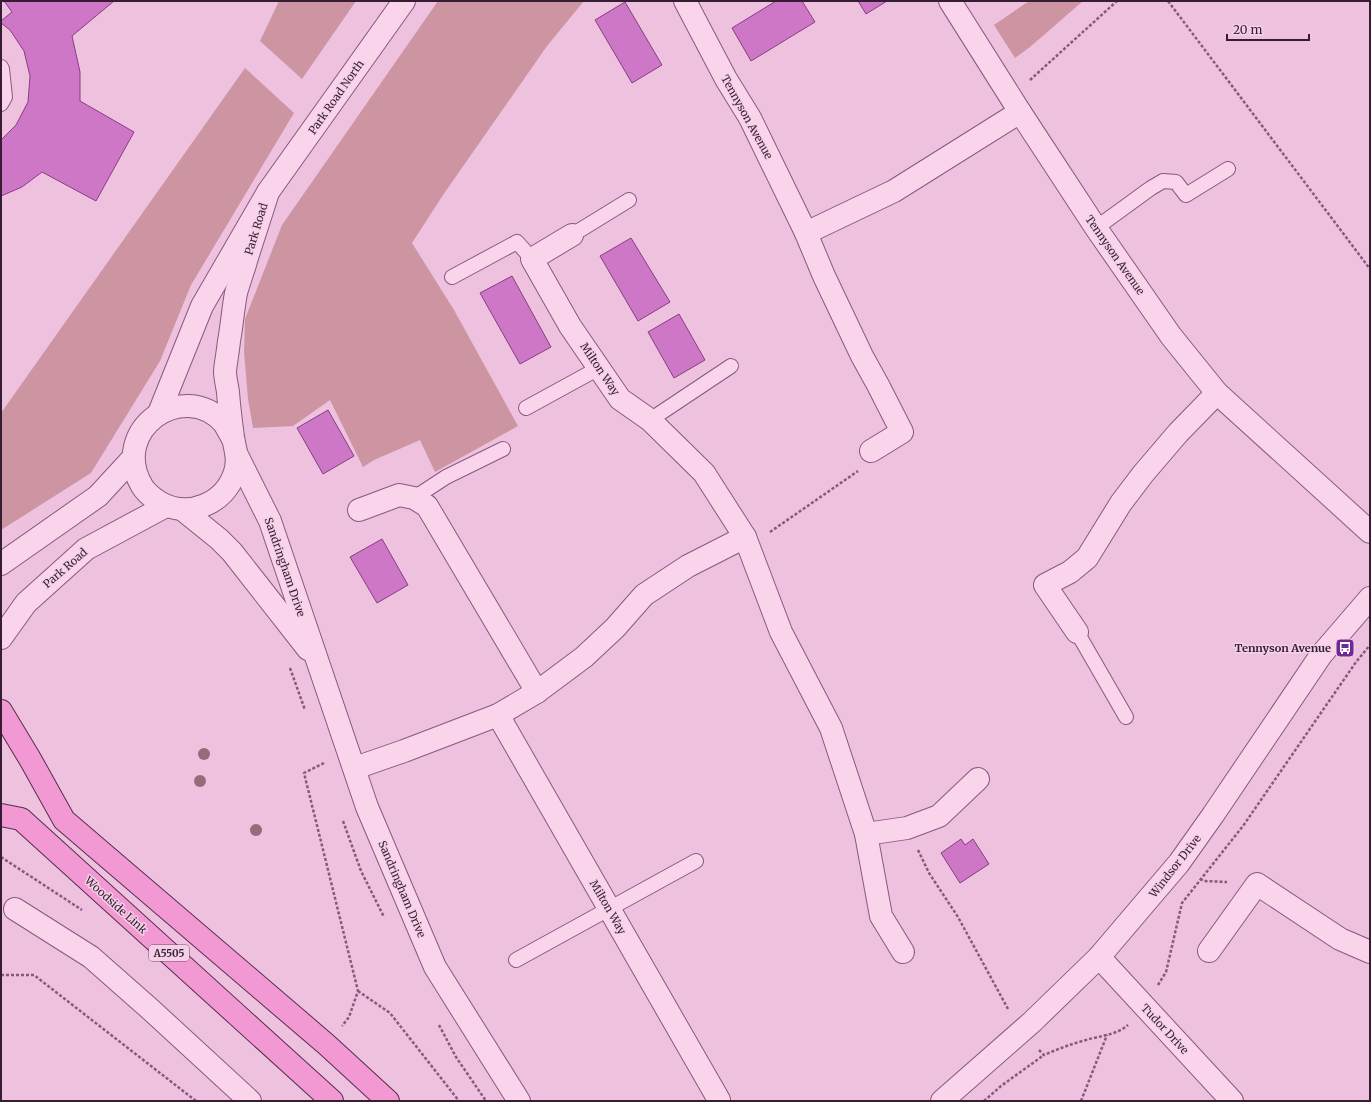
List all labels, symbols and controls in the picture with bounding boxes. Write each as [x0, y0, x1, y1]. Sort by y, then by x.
scale bar [1227, 16, 1309, 42]
text: 20 m [1233, 22, 1262, 37]
street label: Park Road North [305, 57, 367, 137]
street label: Tennyson Avenue [718, 73, 776, 162]
street label: Park Road [241, 201, 271, 257]
street label: Tennyson Avenue [1082, 212, 1148, 298]
street label: Milton Way [577, 340, 623, 399]
street label: Sandringham Drive [261, 516, 309, 619]
street label: Park Road [40, 545, 90, 591]
bus stop icon: Tennyson Avenue [1334, 637, 1356, 659]
place label: Tennyson Avenue [1234, 641, 1331, 655]
street label: Windsor Drive [1145, 831, 1204, 901]
street label: Sandringham Drive [375, 838, 429, 940]
street label: Woodside Link [81, 873, 150, 937]
street label: Milton Way [587, 877, 630, 937]
road number: A5505 [149, 945, 189, 961]
street label: Tudor Drive [1138, 1001, 1192, 1057]

